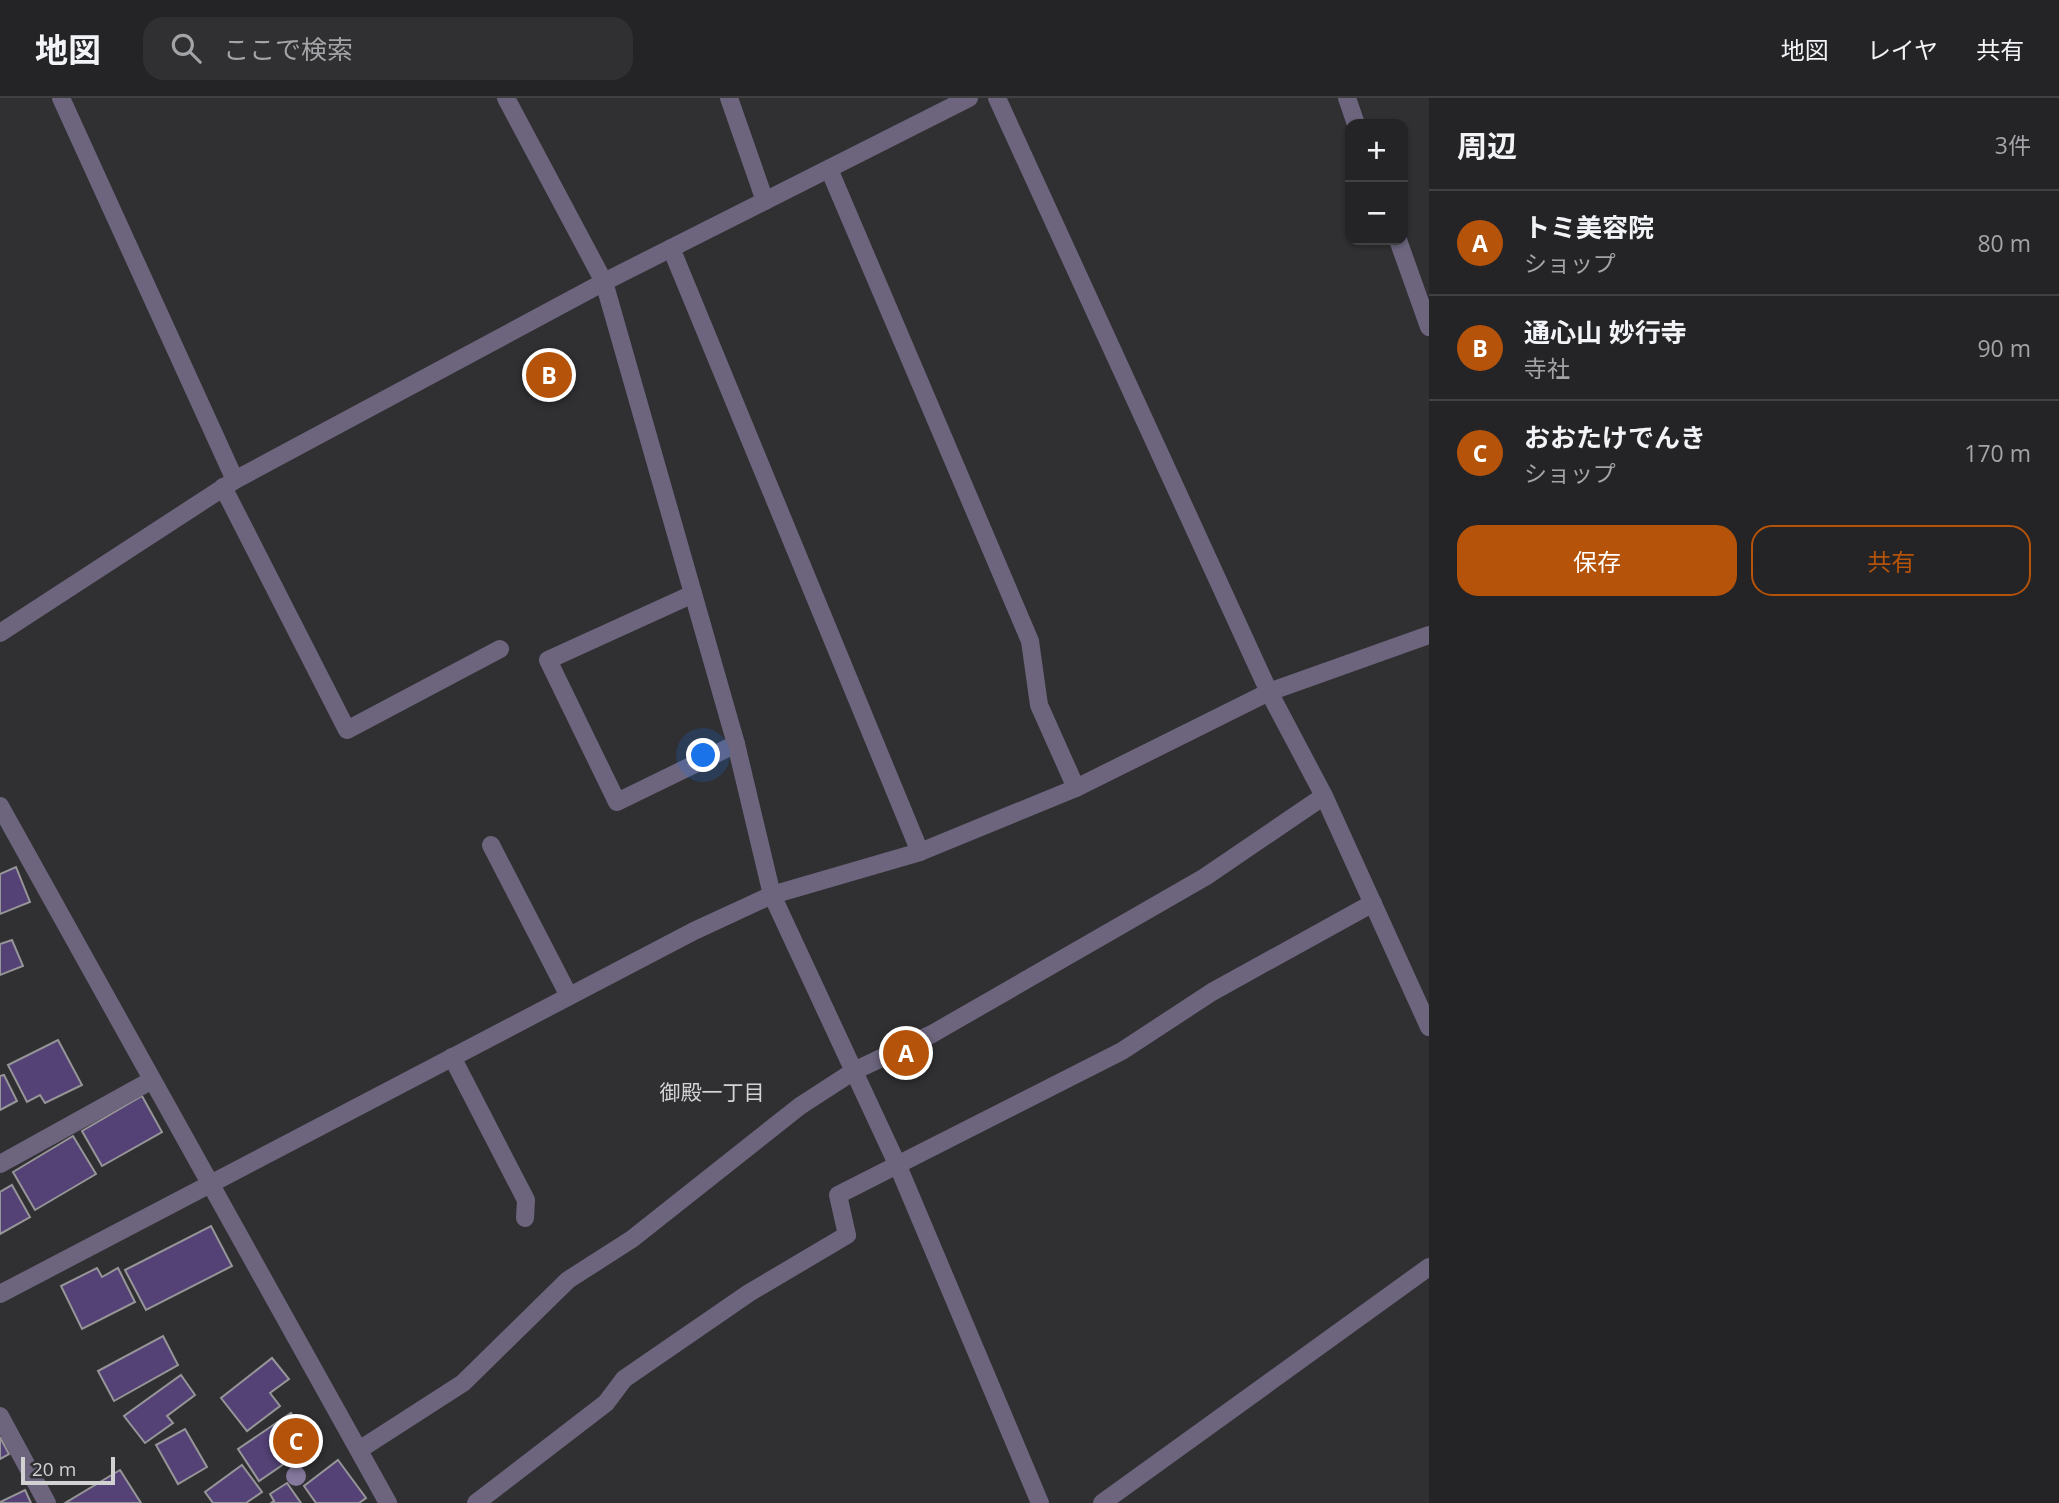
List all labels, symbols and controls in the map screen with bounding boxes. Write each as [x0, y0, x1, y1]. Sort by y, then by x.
search box [143, 17, 633, 80]
text: 地図 [35, 27, 101, 72]
icon: search [167, 29, 205, 67]
text: ここで検索 [223, 31, 353, 67]
text: 地図 [1781, 33, 1829, 66]
text: レイヤ [1867, 33, 1938, 66]
text: 共有 [1976, 33, 2024, 66]
map controls [1345, 119, 1408, 245]
button: + [1345, 119, 1408, 182]
text: 周辺 [1457, 125, 1517, 166]
text: 3件 [1995, 129, 2031, 161]
button: − [1345, 182, 1408, 245]
text: トミ美容院 [1524, 209, 1654, 245]
text: A [1472, 227, 1488, 259]
text: 80 m [1977, 227, 2031, 259]
text: ショップ [1524, 247, 1616, 279]
text: 通心山 妙行寺 [1524, 314, 1687, 350]
text: B [1472, 332, 1488, 364]
text: 90 m [1977, 332, 2031, 364]
pin: B [526, 349, 572, 401]
text: 寺社 [1524, 352, 1570, 384]
text: おおたけでんき [1524, 419, 1706, 455]
text: C [1473, 437, 1487, 469]
text: 170 m [1964, 437, 2031, 469]
text: ショップ [1524, 457, 1616, 489]
button: 保存 [1457, 525, 1737, 596]
button: 共有 [1751, 525, 2031, 596]
your location [686, 738, 720, 772]
pin: A [883, 1027, 929, 1079]
district label: 御殿一丁目 [660, 1078, 765, 1106]
pin: C [273, 1415, 319, 1467]
scale bar [21, 1454, 116, 1486]
text: 20 m [32, 1456, 76, 1482]

